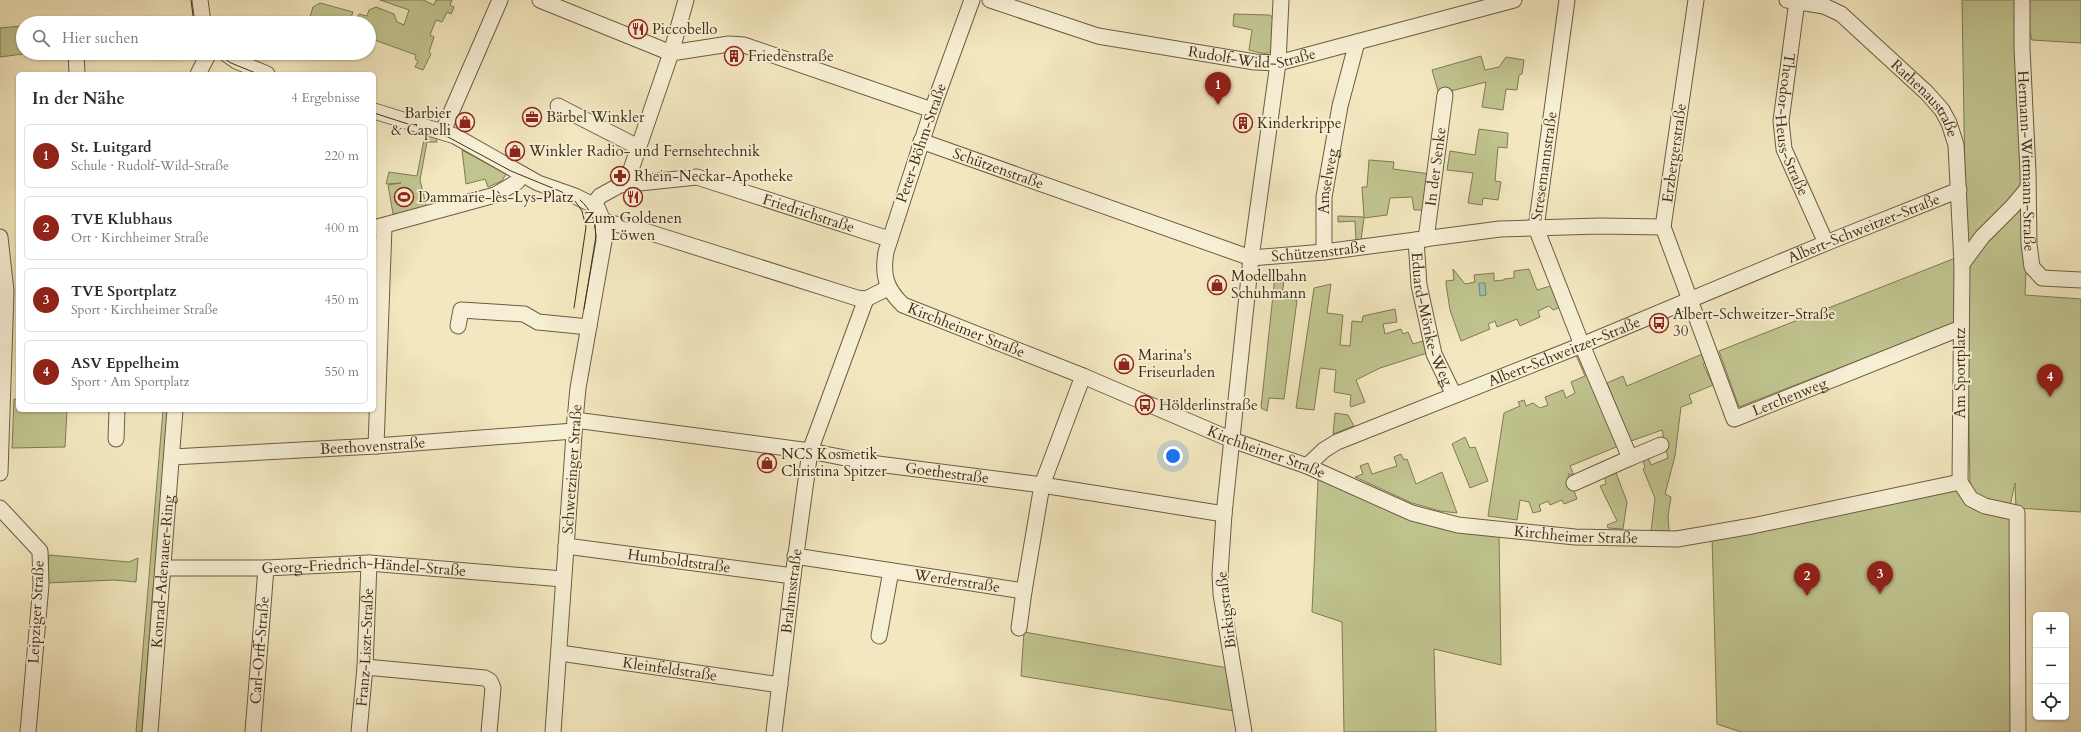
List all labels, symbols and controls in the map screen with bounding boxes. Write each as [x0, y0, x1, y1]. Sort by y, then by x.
search box [16, 16, 376, 60]
restaurant icon: Piccobello [627, 18, 649, 40]
place label: Piccobello [652, 19, 717, 39]
icon: search [30, 27, 52, 49]
text: Hier suchen [62, 28, 139, 48]
street label: Rudolf-Wild-Straße [1187, 41, 1318, 73]
building icon: Friedenstraße [723, 45, 745, 67]
place label: Friedenstraße [748, 46, 834, 66]
street label: Theodor-Heuss-Straße [1770, 52, 1814, 199]
street label: Rathenaustraße [1887, 55, 1963, 140]
street label: Hermann-Wittmann-Straße [2013, 70, 2040, 253]
pin: 1 [1205, 72, 1231, 105]
street label: Peter-Böhm-Straße [891, 80, 951, 205]
text: In der Nähe [32, 87, 125, 110]
text: 4 Ergebnisse [291, 89, 360, 107]
street label: Erzbergerstraße [1657, 102, 1691, 204]
place label: Barbier & Capelli [391, 103, 452, 140]
office icon: Bärbel Winkler [521, 106, 543, 128]
place label: Bärbel Winkler [546, 107, 645, 127]
street label: Stresemannstraße [1526, 110, 1562, 222]
shop icon: Barbier & Capelli [454, 111, 476, 133]
building icon: Kinderkrippe [1232, 112, 1254, 134]
place label: Kinderkrippe [1257, 113, 1342, 133]
street label: In der Senke [1420, 126, 1451, 207]
text: St. Luitgard [71, 137, 152, 157]
shop icon: Winkler Radio- und Fernsehtechnik [504, 140, 526, 162]
place label: Winkler Radio- und Fernsehtechnik [528, 141, 760, 161]
street label: Schützenstraße [950, 143, 1047, 194]
street label: Amselweg [1314, 146, 1342, 214]
text: 1 [43, 147, 49, 165]
text: 220 m [325, 147, 359, 165]
text: Schule · Rudolf-Wild-Straße [71, 157, 229, 175]
pharmacy icon: Rhein-Neckar-Apotheke [609, 165, 631, 187]
place label: Rhein-Neckar-Apotheke [634, 166, 794, 186]
sports icon: Dammarie-lès-Lys-Platz [393, 186, 415, 208]
restaurant icon: Zum Goldenen Löwen [622, 186, 644, 208]
place label: Dammarie-lès-Lys-Platz [418, 187, 574, 207]
street label: Friedrichstraße [760, 189, 857, 237]
street label: Albert-Schweitzer-Straße [1785, 189, 1943, 268]
place label: Zum Goldenen Löwen [584, 208, 683, 245]
text: TVE Klubhaus [71, 209, 172, 229]
text: 2 [43, 219, 49, 237]
text: 400 m [325, 219, 359, 237]
text: Ort · Kirchheimer Straße [71, 229, 209, 247]
street label: Schützenstraße [1270, 237, 1367, 266]
street label: Eduard-Mörike-Weg [1407, 252, 1458, 389]
place label: Modellbahn Schuhmann [1231, 266, 1307, 303]
shop icon: Modellbahn Schuhmann [1206, 274, 1228, 296]
text: TVE Sportplatz [71, 281, 177, 301]
text: 3 [43, 291, 49, 309]
text: 450 m [325, 291, 359, 309]
street label: Kirchheimer Straße [905, 298, 1028, 362]
text: Sport · Kirchheimer Straße [71, 301, 218, 319]
place label: Albert-Schweitzer-Straße 30 [1673, 304, 1835, 341]
street label: Albert-Schweitzer-Straße [1485, 312, 1643, 391]
bus stop icon: Albert-Schweitzer-Straße 30 [1648, 312, 1670, 334]
street label: Am Sportplatz [1950, 327, 1970, 418]
place label: Marina's Friseurladen [1138, 345, 1216, 382]
text: ASV Eppelheim [71, 353, 179, 373]
shop icon: Marina's Friseurladen [1113, 353, 1135, 375]
text: 4 [43, 363, 49, 381]
text: 550 m [325, 363, 359, 381]
pin: 4 [2037, 364, 2063, 397]
text: Sport · Am Sportplatz [71, 373, 189, 391]
street label: Lerchenweg [1749, 373, 1831, 421]
bus stop icon: Hölderlinstraße [1134, 394, 1156, 416]
place label: Hölderlinstraße [1159, 395, 1258, 415]
street label: Schwetzinger Straße [557, 403, 587, 535]
street label: Kirchheimer Straße [1204, 421, 1329, 483]
street label: Beethovenstraße [320, 432, 426, 459]
place label: NCS Kosmetik Christina Spitzer [781, 444, 887, 481]
your location [1163, 446, 1183, 466]
shop icon: NCS Kosmetik Christina Spitzer [756, 452, 778, 474]
street label: Goethestraße [904, 458, 990, 488]
street label: Konrad-Adenauer-Ring [147, 493, 178, 649]
street label: Kirchheimer Straße [1513, 521, 1638, 548]
street label: Humboldtstraße [626, 544, 732, 578]
street label: Brahmsstraße [776, 547, 807, 635]
street label: Georg-Friedrich-Händel-Straße [261, 553, 467, 581]
street label: Leipziger Straße [23, 560, 49, 664]
pin: 3 [1867, 561, 1893, 594]
pin: 2 [1794, 563, 1820, 596]
street label: Werderstraße [912, 564, 1002, 597]
street label: Birkigstraße [1211, 570, 1241, 650]
street label: Franz-Liszt-Straße [351, 587, 378, 707]
street label: Carl-Orff-Straße [245, 595, 274, 705]
map controls [2033, 612, 2069, 720]
button: + [2033, 612, 2069, 648]
button: − [2033, 648, 2069, 684]
street label: Kleinfeldstraße [621, 652, 719, 686]
button: locate [2033, 684, 2069, 720]

